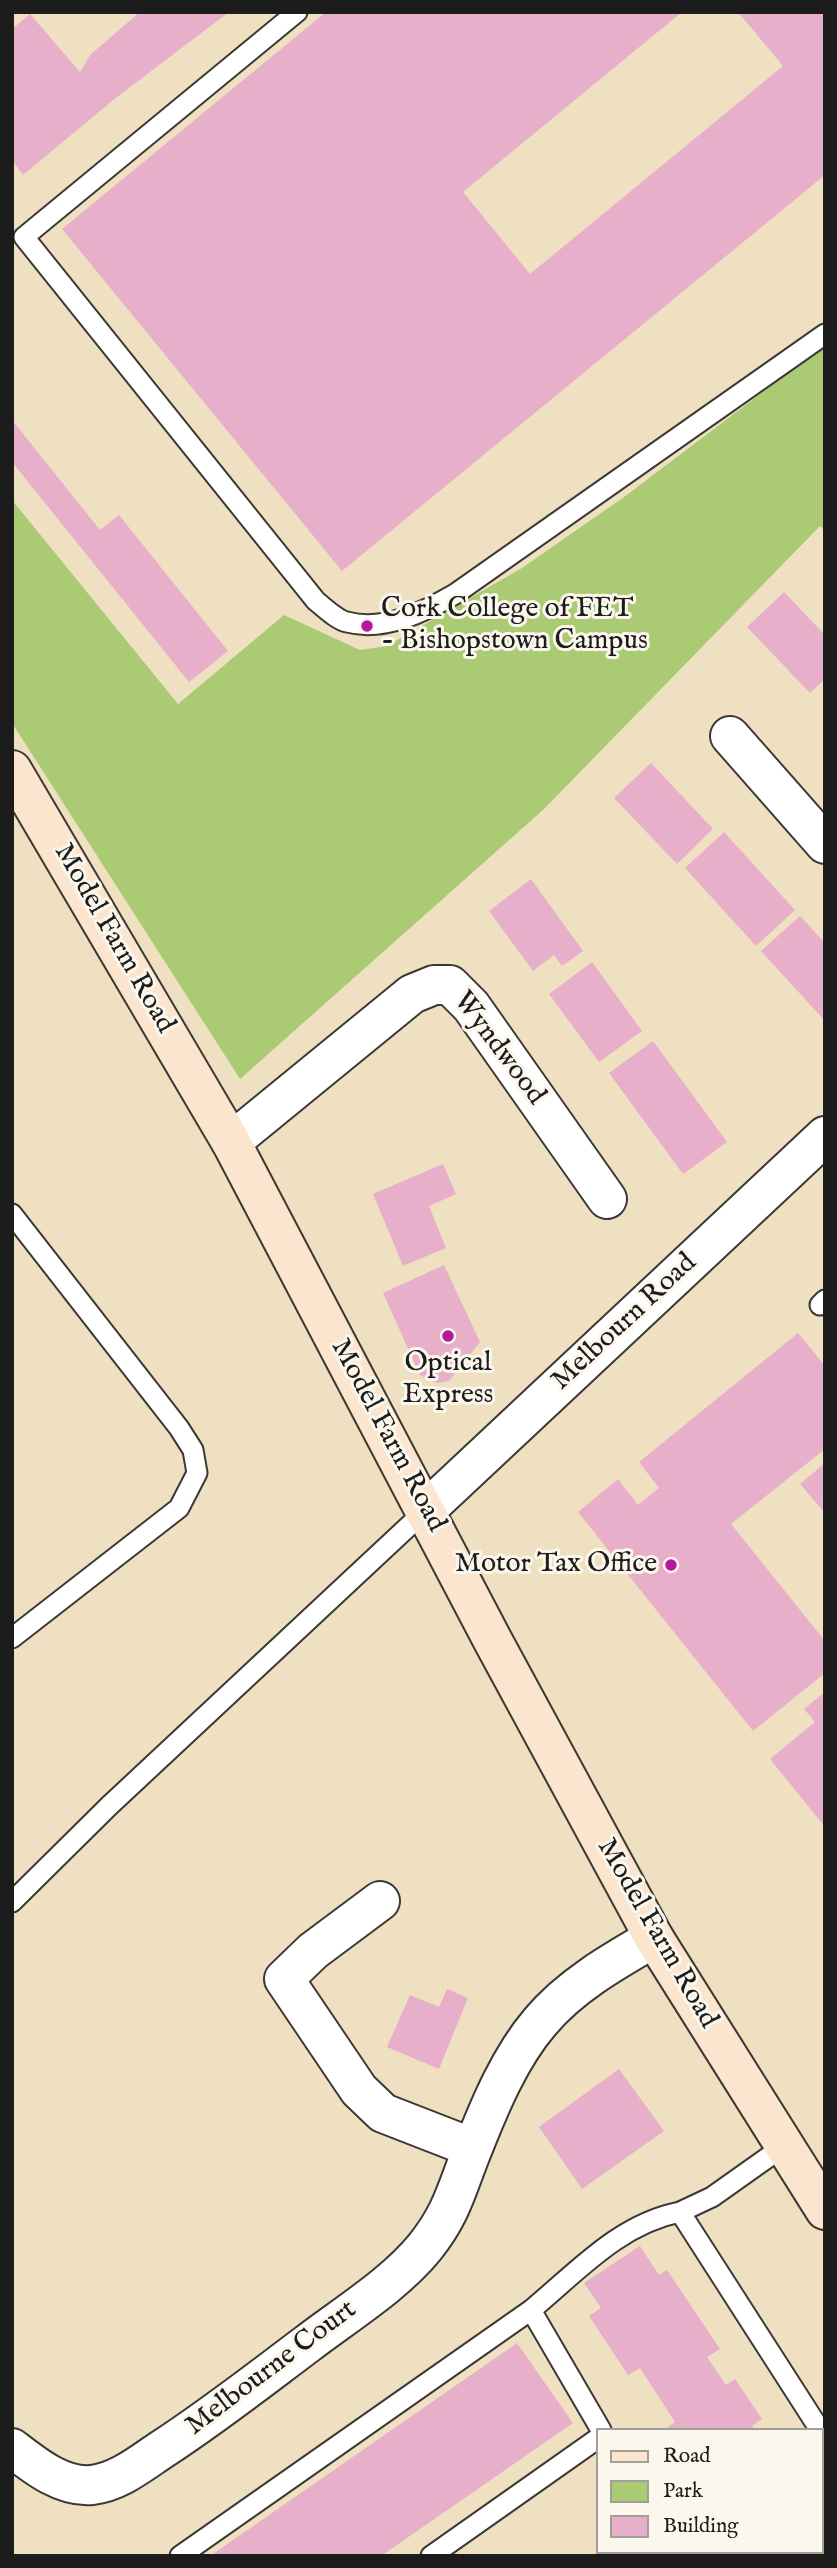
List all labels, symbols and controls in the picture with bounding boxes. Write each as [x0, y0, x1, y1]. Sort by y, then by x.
place label: Cork College of FET - Bishopstown Campus [381, 593, 648, 659]
marker: Cork College of FET - Bishopstown Campus [359, 618, 375, 634]
street label: Model Farm Road [45, 838, 181, 1040]
street label: Wyndwood [445, 986, 551, 1112]
street label: Melbourn Road [546, 1247, 704, 1399]
marker: Optical Express [440, 1328, 456, 1344]
street label: Model Farm Road [322, 1334, 452, 1538]
place label: Optical Express [403, 1347, 493, 1413]
place label: Motor Tax Office [455, 1548, 657, 1582]
marker: Motor Tax Office [663, 1557, 679, 1573]
street label: Model Farm Road [588, 1833, 724, 2035]
street label: Melbourne Court [180, 2294, 364, 2444]
legend [596, 2428, 823, 2554]
text: Road [663, 2443, 710, 2470]
text: Park [663, 2478, 703, 2505]
text: Building [663, 2513, 738, 2540]

